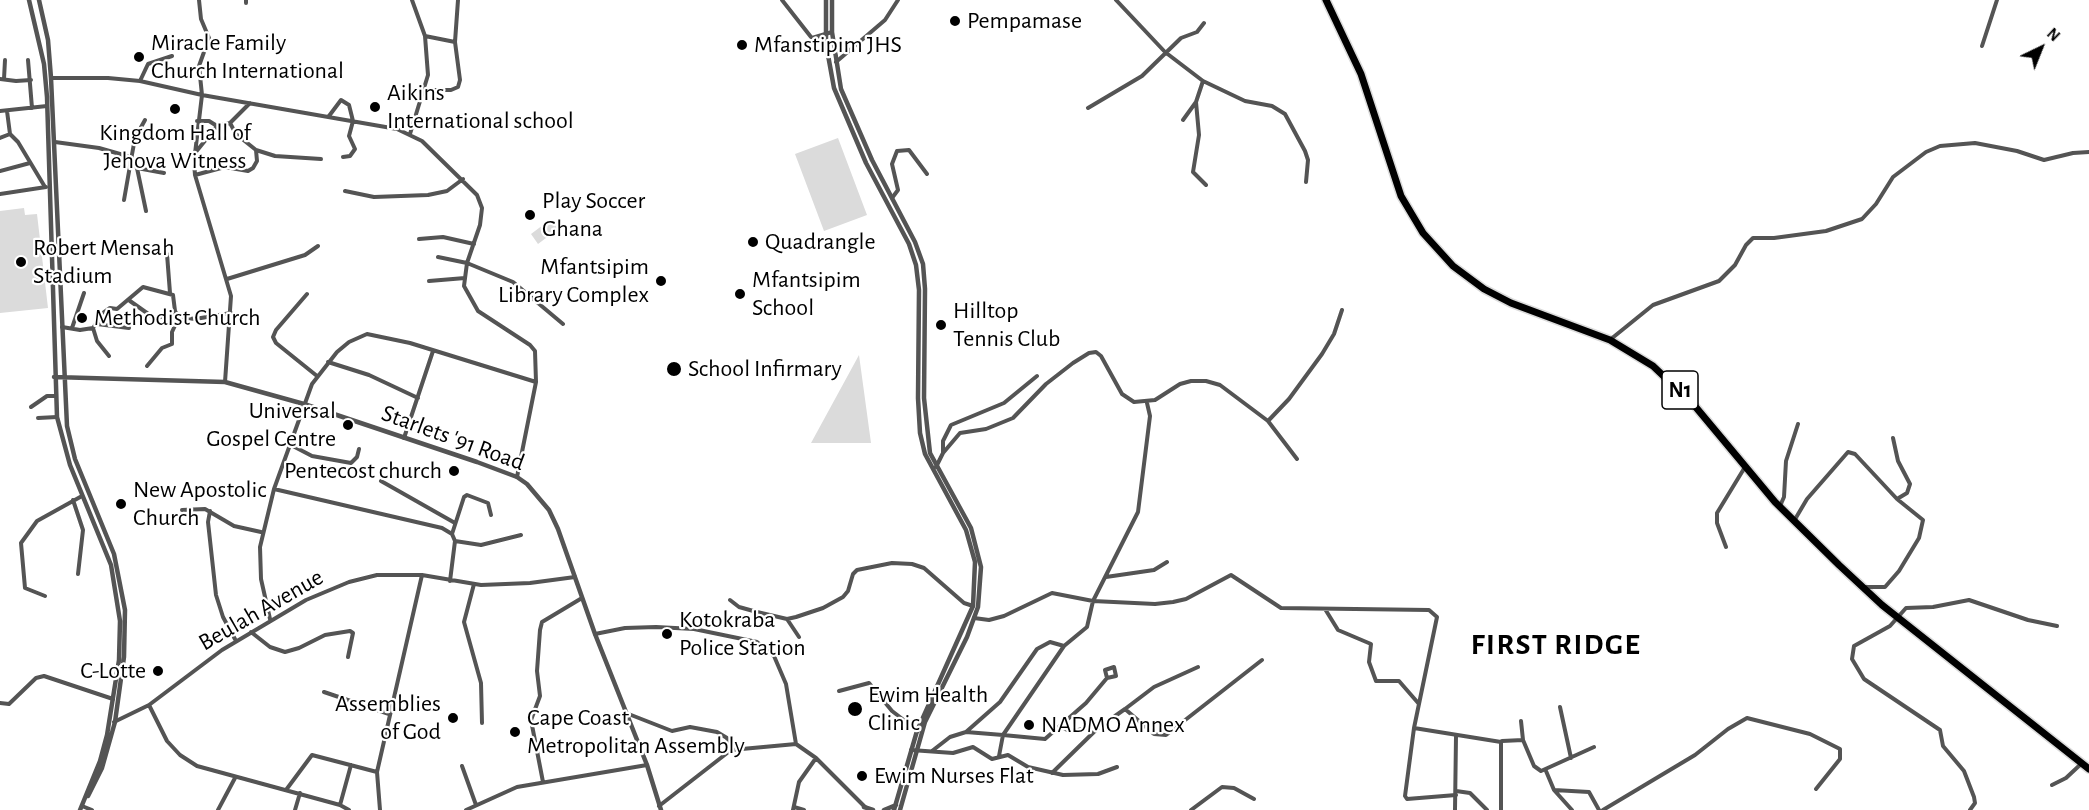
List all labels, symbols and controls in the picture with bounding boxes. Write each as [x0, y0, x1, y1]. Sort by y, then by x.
place label: Pempamase [967, 7, 1082, 35]
marker: Pempamase [948, 14, 962, 28]
north arrow [2011, 18, 2071, 78]
text: N [2044, 25, 2063, 44]
place label: Miracle Family Church International [151, 29, 344, 85]
place label: Mfanstipim JHS [754, 31, 902, 59]
marker: Mfanstipim JHS [735, 38, 749, 52]
marker: Miracle Family Church International [132, 50, 146, 64]
place label: Aikins International school [387, 79, 574, 135]
marker: Aikins International school [368, 100, 382, 114]
marker: Kingdom Hall of Jehova Witness [168, 102, 182, 116]
place label: Kingdom Hall of Jehova Witness [99, 119, 251, 175]
place label: Play Soccer Ghana [542, 187, 645, 243]
marker: Play Soccer Ghana [523, 208, 537, 222]
place label: Quadrangle [765, 228, 875, 256]
place label: Robert Mensah Stadium [33, 234, 174, 290]
marker: Quadrangle [746, 235, 760, 249]
place label: Mfantsipim Library Complex [498, 253, 649, 309]
marker: Robert Mensah Stadium [14, 255, 28, 269]
place label: Mfantsipim School [752, 266, 861, 322]
marker: Mfantsipim Library Complex [654, 274, 668, 288]
marker: Mfantsipim School [733, 287, 747, 301]
place label: Hilltop Tennis Club [953, 297, 1060, 353]
place label: Methodist Church [94, 304, 261, 332]
marker: Methodist Church [75, 311, 89, 325]
marker: Hilltop Tennis Club [934, 318, 948, 332]
place label: School Infirmary [688, 355, 842, 383]
marker: School Infirmary [665, 360, 683, 378]
road number: N1 [1662, 371, 1698, 409]
place label: Universal Gospel Centre [206, 397, 336, 453]
street label: Starlets '91 Road [377, 399, 529, 477]
marker: Universal Gospel Centre [341, 418, 355, 432]
place label: Pentecost church [284, 457, 442, 485]
marker: Pentecost church [447, 464, 461, 478]
place label: New Apostolic Church [133, 476, 266, 532]
marker: New Apostolic Church [114, 497, 128, 511]
street label: Beulah Avenue [193, 563, 329, 657]
place label: Kotokraba Police Station [679, 606, 806, 662]
marker: Kotokraba Police Station [660, 627, 674, 641]
district label: FIRST RIDGE [1471, 627, 1641, 663]
place label: C-Lotte [80, 657, 146, 685]
marker: C-Lotte [151, 664, 165, 678]
place label: Ewim Health Clinic [868, 681, 988, 737]
place label: Assemblies of God [335, 690, 441, 746]
marker: Ewim Health Clinic [846, 700, 864, 718]
place label: Cape Coast Metropolitan Assembly [527, 704, 745, 760]
marker: Assemblies of God [446, 711, 460, 725]
place label: NADMO Annex [1041, 711, 1185, 739]
marker: NADMO Annex [1022, 718, 1036, 732]
marker: Cape Coast Metropolitan Assembly [508, 725, 522, 739]
place label: Ewim Nurses Flat [874, 762, 1034, 790]
marker: Ewim Nurses Flat [855, 769, 869, 783]

